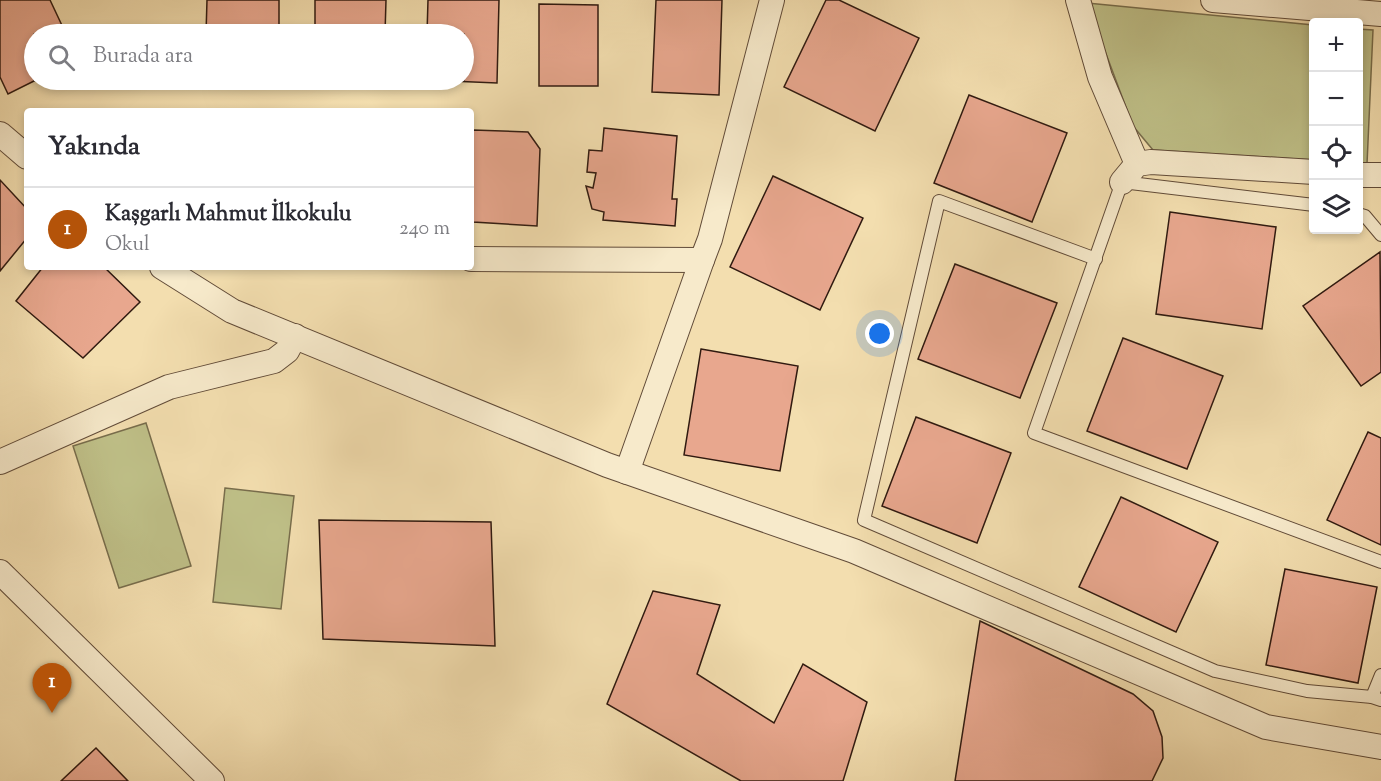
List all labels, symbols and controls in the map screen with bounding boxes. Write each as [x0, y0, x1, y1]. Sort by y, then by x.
map controls [1309, 18, 1363, 234]
button: + [1309, 18, 1363, 72]
search box [24, 24, 474, 90]
icon: search [45, 41, 78, 74]
text: Burada ara [93, 41, 193, 73]
button: − [1309, 72, 1363, 126]
button: locate [1309, 126, 1363, 180]
text: Yakında [48, 129, 140, 166]
button: layers [1309, 180, 1363, 234]
text: Kaşgarlı Mahmut İlkokulu [105, 199, 352, 231]
text: 1 [64, 215, 71, 244]
text: 240 m [399, 215, 450, 244]
text: Okul [105, 231, 150, 260]
your location [865, 319, 894, 348]
pin: 1 [32, 664, 72, 713]

